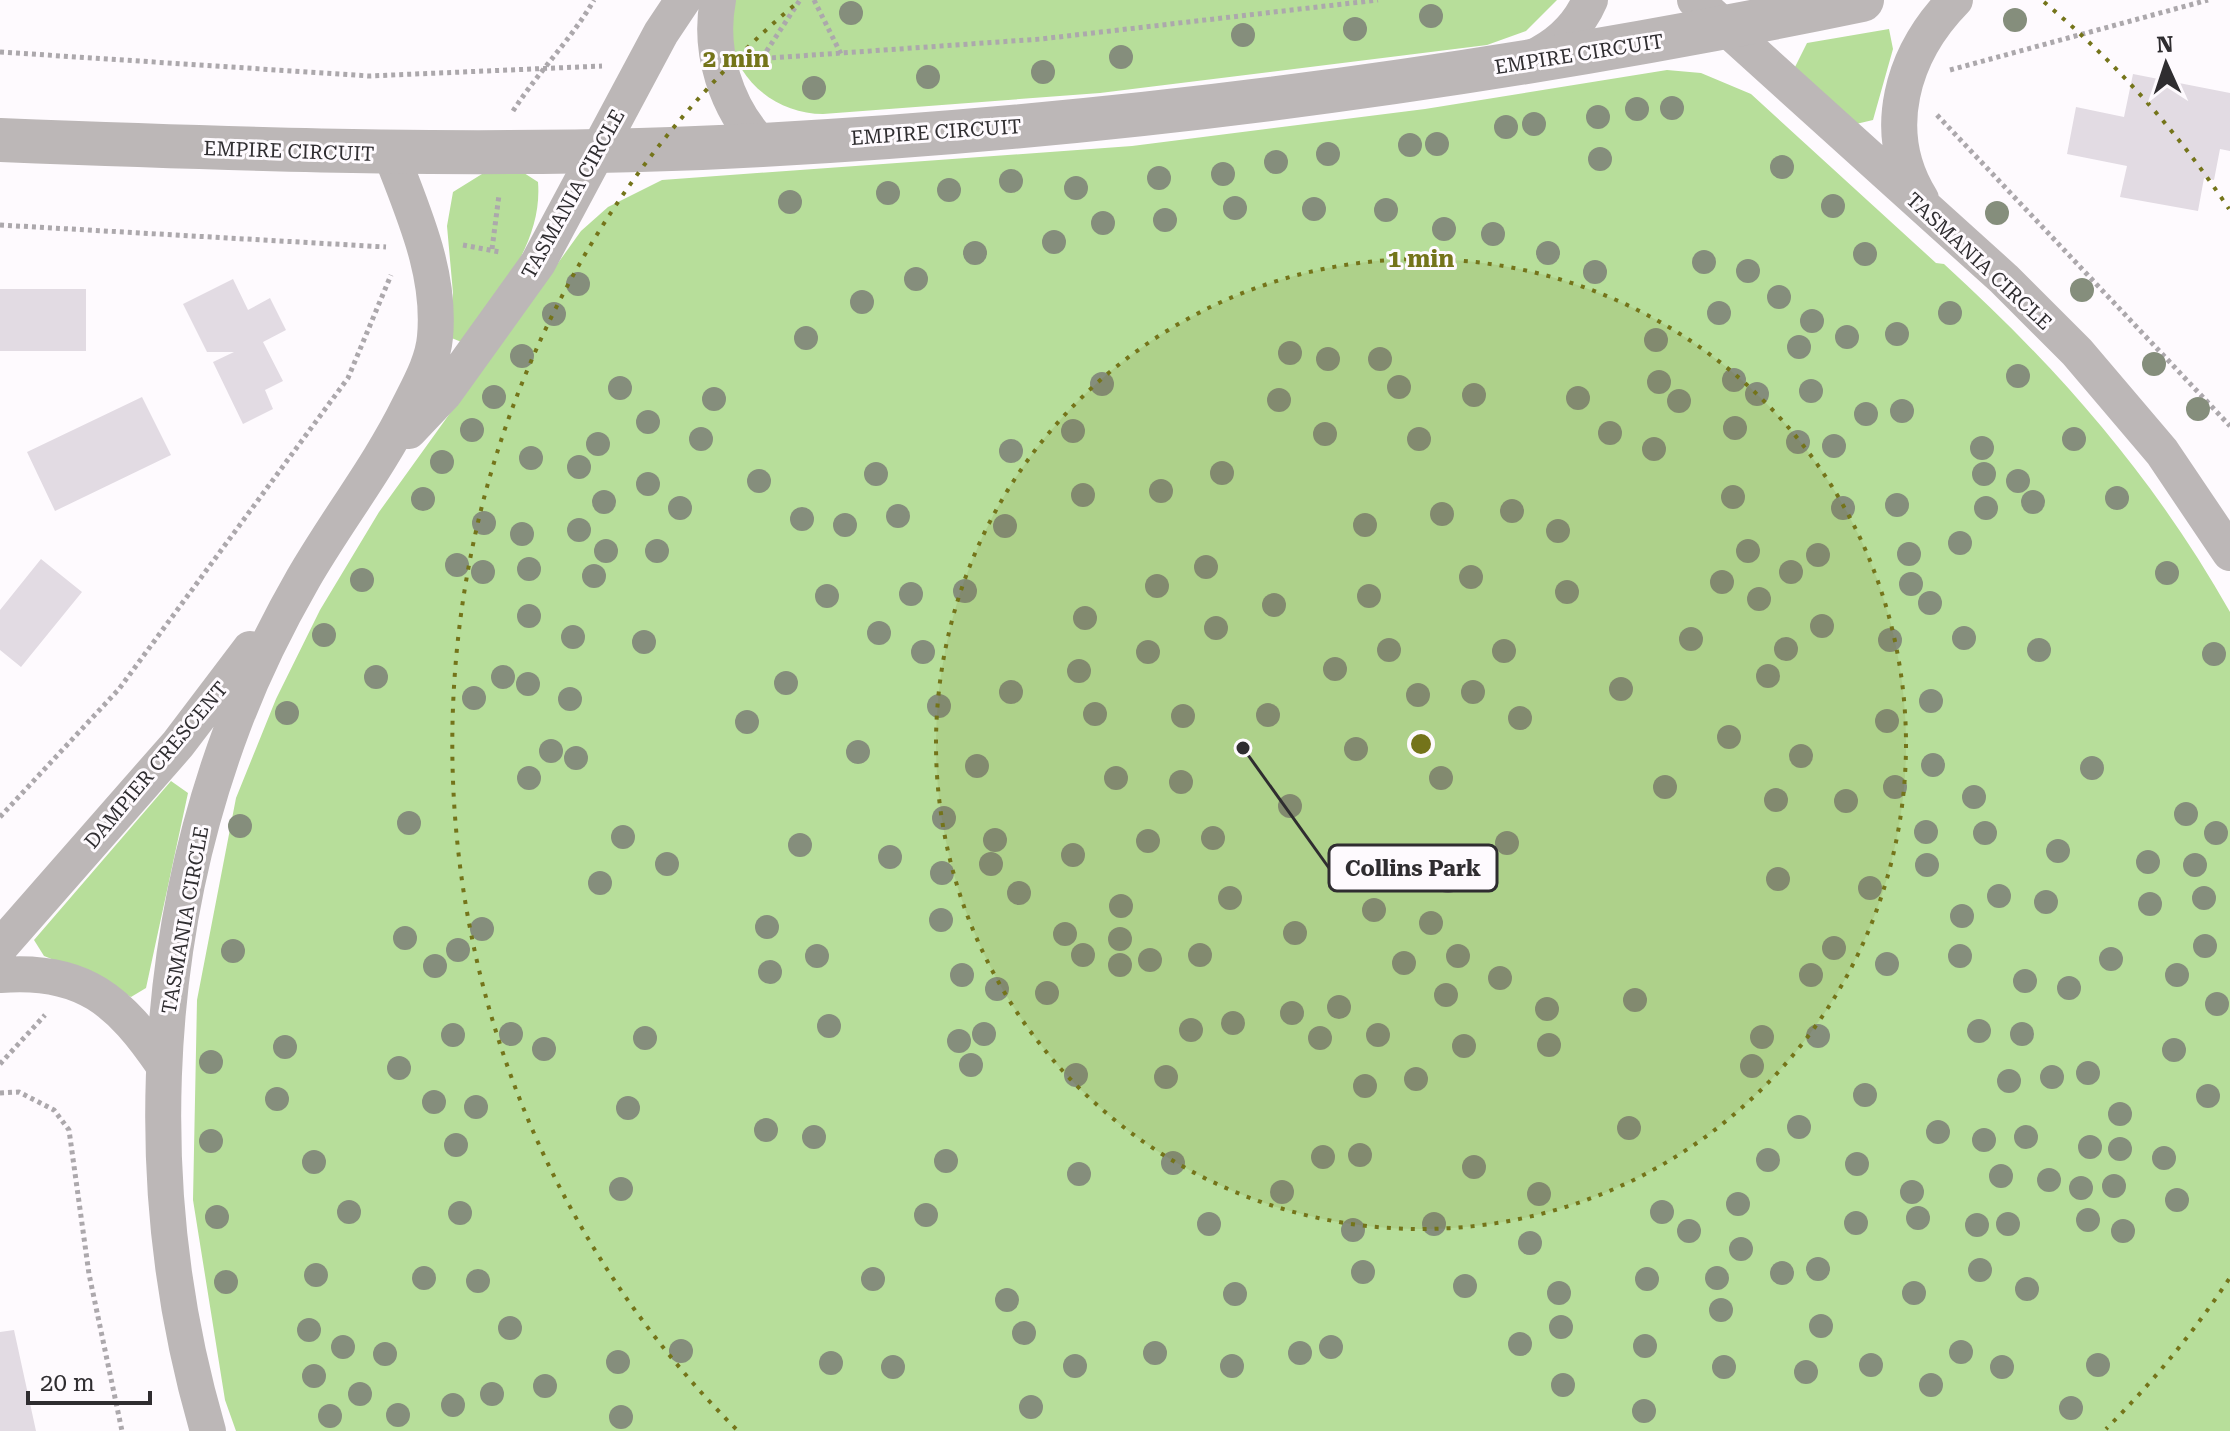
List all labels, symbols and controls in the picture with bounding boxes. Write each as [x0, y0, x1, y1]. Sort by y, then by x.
north arrow [2126, 24, 2206, 104]
street label: EMPIRE CIRCUIT [1493, 29, 1665, 79]
text: N [2156, 32, 2174, 57]
text: 2 min [703, 45, 769, 73]
street label: TASMANIA CIRCLE [516, 105, 630, 283]
street label: EMPIRE CIRCUIT [850, 114, 1022, 150]
street label: EMPIRE CIRCUIT [203, 136, 375, 166]
street label: TASMANIA CIRCLE [1901, 187, 2057, 335]
text: 1 min [1388, 245, 1454, 273]
street label: DAMPIER CRESCENT [79, 677, 233, 853]
centre of rings [1407, 730, 1435, 758]
street label: TASMANIA CIRCLE [157, 824, 213, 1016]
callout: Collins Park [1329, 845, 1497, 891]
text: Collins Park [1345, 856, 1481, 881]
scale bar [28, 1355, 150, 1405]
text: 20 m [40, 1369, 95, 1397]

